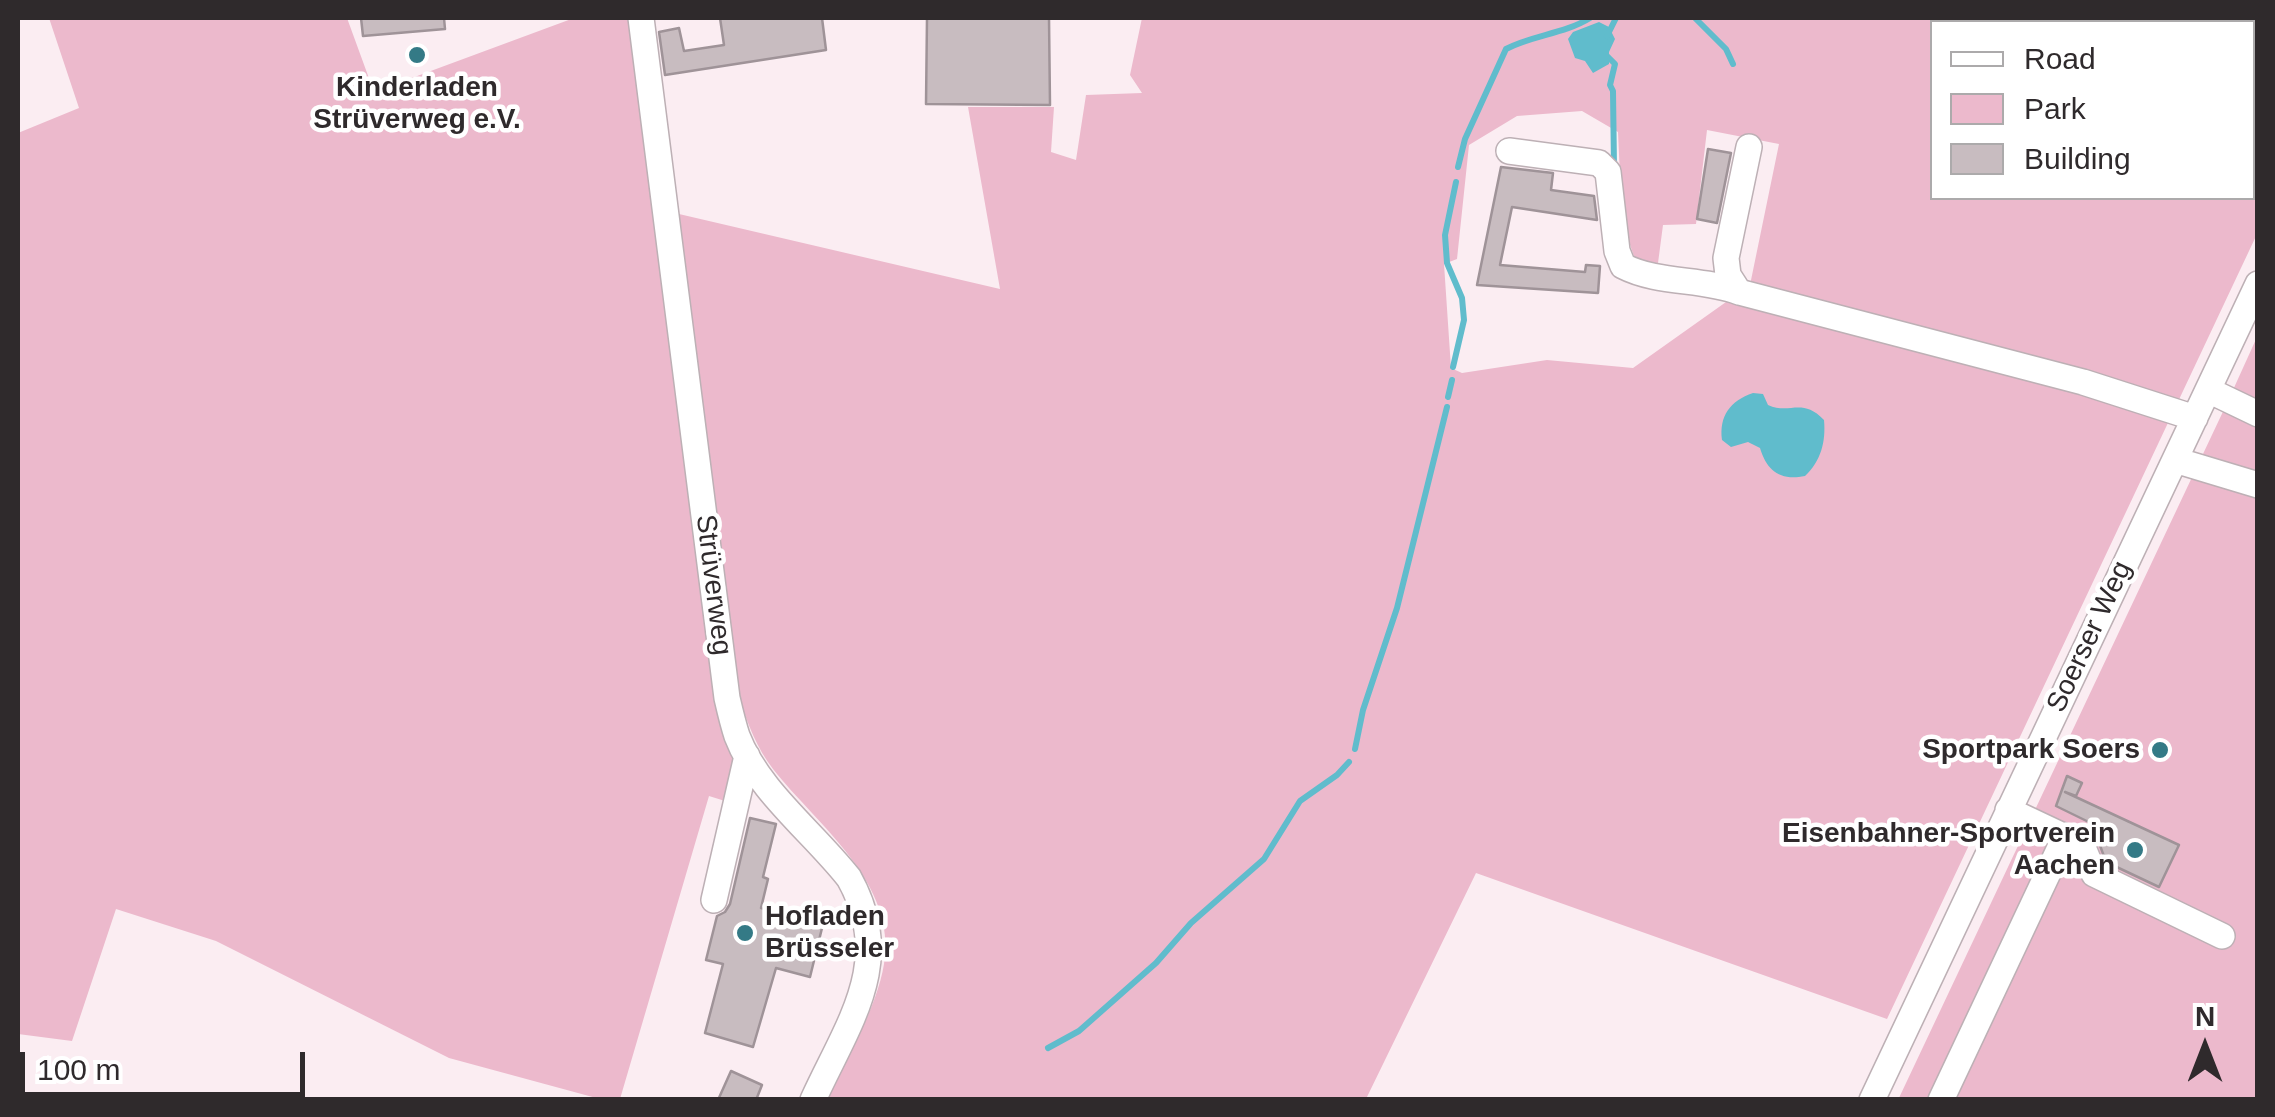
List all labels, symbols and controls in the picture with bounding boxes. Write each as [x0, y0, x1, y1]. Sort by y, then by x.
legend [1930, 20, 2255, 200]
text: Road [2024, 42, 2096, 75]
marker: Kinderladen Strüverweg e.V. [406, 44, 428, 66]
place label: Kinderladen Strüverweg e.V. [313, 71, 521, 137]
text: Park [2024, 92, 2086, 125]
text: Building [2024, 142, 2131, 175]
street label: Strüverweg [688, 513, 738, 657]
street label: Soerser Weg [2040, 556, 2140, 718]
place label: Sportpark Soers [1922, 733, 2140, 767]
marker: Sportpark Soers [2149, 739, 2171, 761]
place label: Eisenbahner-Sportverein Aachen [1782, 817, 2115, 883]
marker: Eisenbahner-Sportverein Aachen [2124, 839, 2146, 861]
place label: Hofladen Brüsseler [765, 900, 894, 966]
marker: Hofladen Brüsseler [734, 922, 756, 944]
north arrow [2155, 997, 2255, 1097]
text: N [2195, 1001, 2215, 1032]
scale bar [25, 1032, 310, 1094]
text: 100 m [37, 1053, 120, 1086]

